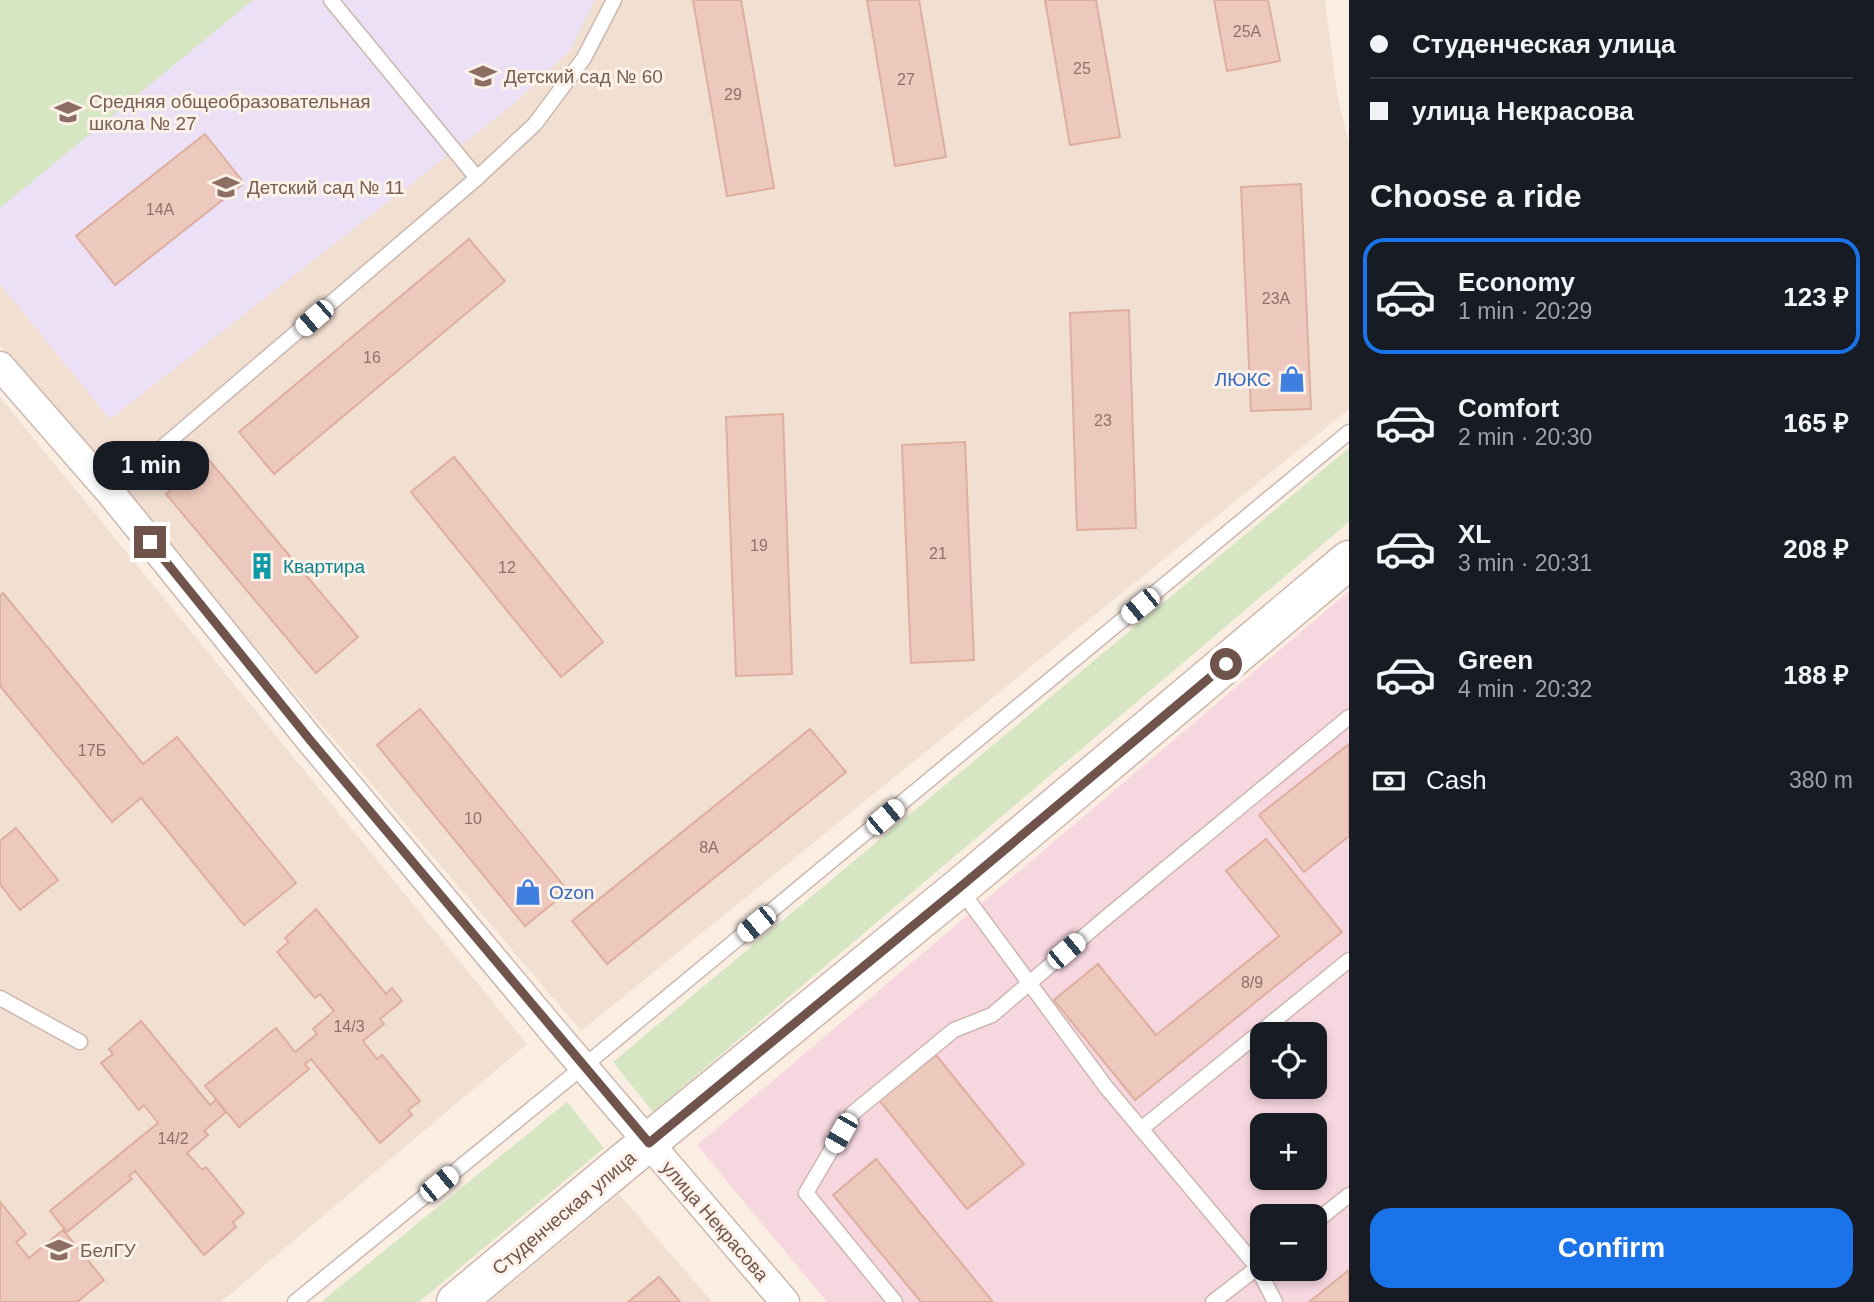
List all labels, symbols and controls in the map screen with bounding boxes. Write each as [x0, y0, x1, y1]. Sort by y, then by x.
house number: 25А [1233, 23, 1262, 40]
text: Студенческая улица [1412, 29, 1676, 59]
house number: 25 [1073, 60, 1091, 77]
school or university icon: Детский сад № 60 [468, 61, 498, 91]
place label: Детский сад № 60 [504, 66, 663, 87]
house number: 27 [897, 71, 915, 88]
house number: 29 [724, 86, 742, 103]
place label: Средняя общеобразовательная школа № 27 [89, 91, 371, 134]
text: улица Некрасова [1412, 96, 1634, 126]
school or university icon: Средняя общеобразовательная школа № 27 [53, 97, 83, 127]
school or university icon: Детский сад № 11 [211, 172, 241, 202]
place label: Детский сад № 11 [247, 177, 404, 198]
text: Choose a ride [1370, 178, 1582, 214]
house number: 14А [146, 201, 175, 218]
icon: car [1374, 265, 1437, 328]
text: Economy [1458, 267, 1575, 297]
text: 123 ₽ [1783, 282, 1849, 312]
house number: 23А [1262, 290, 1291, 307]
car [292, 296, 337, 340]
text: 1 min · 20:29 [1458, 298, 1592, 324]
house number: 16 [363, 349, 381, 366]
shop icon: ЛЮКС [1277, 364, 1307, 394]
place label: ЛЮКС [1215, 369, 1271, 390]
icon: car [1374, 391, 1437, 454]
text: Comfort [1458, 393, 1559, 423]
text: 165 ₽ [1783, 408, 1849, 438]
house number: 23 [1094, 412, 1112, 429]
text: 2 min · 20:30 [1458, 424, 1592, 450]
callout: 1 min [92, 440, 208, 490]
text: 1 min [121, 452, 181, 478]
icon: car [1374, 517, 1437, 580]
text: XL [1458, 519, 1491, 549]
route end [134, 526, 166, 558]
text: 208 ₽ [1783, 534, 1849, 564]
house number: 19 [750, 537, 768, 554]
house number: 21 [929, 545, 947, 562]
text: 3 min · 20:31 [1458, 550, 1592, 576]
building icon: Квартира [247, 551, 277, 581]
place label: Квартира [283, 556, 366, 577]
house number: 12 [498, 559, 516, 576]
car [1118, 585, 1163, 627]
icon: car [1374, 643, 1437, 706]
text: Green [1458, 645, 1533, 675]
route start [1210, 648, 1242, 680]
text: 188 ₽ [1783, 660, 1849, 690]
text: 4 min · 20:32 [1458, 676, 1592, 702]
house number: 17Б [78, 742, 106, 759]
icon: cash [1370, 762, 1408, 800]
text: Cash [1426, 765, 1487, 795]
text: 380 m [1789, 767, 1853, 793]
car [863, 795, 908, 839]
house number: 10 [464, 810, 482, 827]
house number: 8А [699, 839, 719, 856]
shop icon: Ozon [513, 877, 543, 907]
place label: Ozon [549, 882, 594, 903]
car [734, 903, 779, 945]
car [1044, 929, 1089, 973]
house number: 8/9 [1241, 974, 1263, 991]
house number: 14/3 [333, 1018, 365, 1035]
map controls [1250, 1022, 1327, 1281]
button: locate [1250, 1022, 1327, 1099]
car [822, 1110, 861, 1156]
button: + [1250, 1113, 1327, 1190]
house number: 14/2 [157, 1130, 189, 1147]
street label: Студенческая улица [488, 1147, 640, 1279]
street label: улица Некрасова [657, 1157, 773, 1286]
car [417, 1163, 462, 1205]
button: − [1250, 1204, 1327, 1281]
button: Confirm [1370, 1208, 1853, 1288]
school or university icon: БелГУ [44, 1235, 74, 1265]
place label: БелГУ [80, 1240, 137, 1261]

